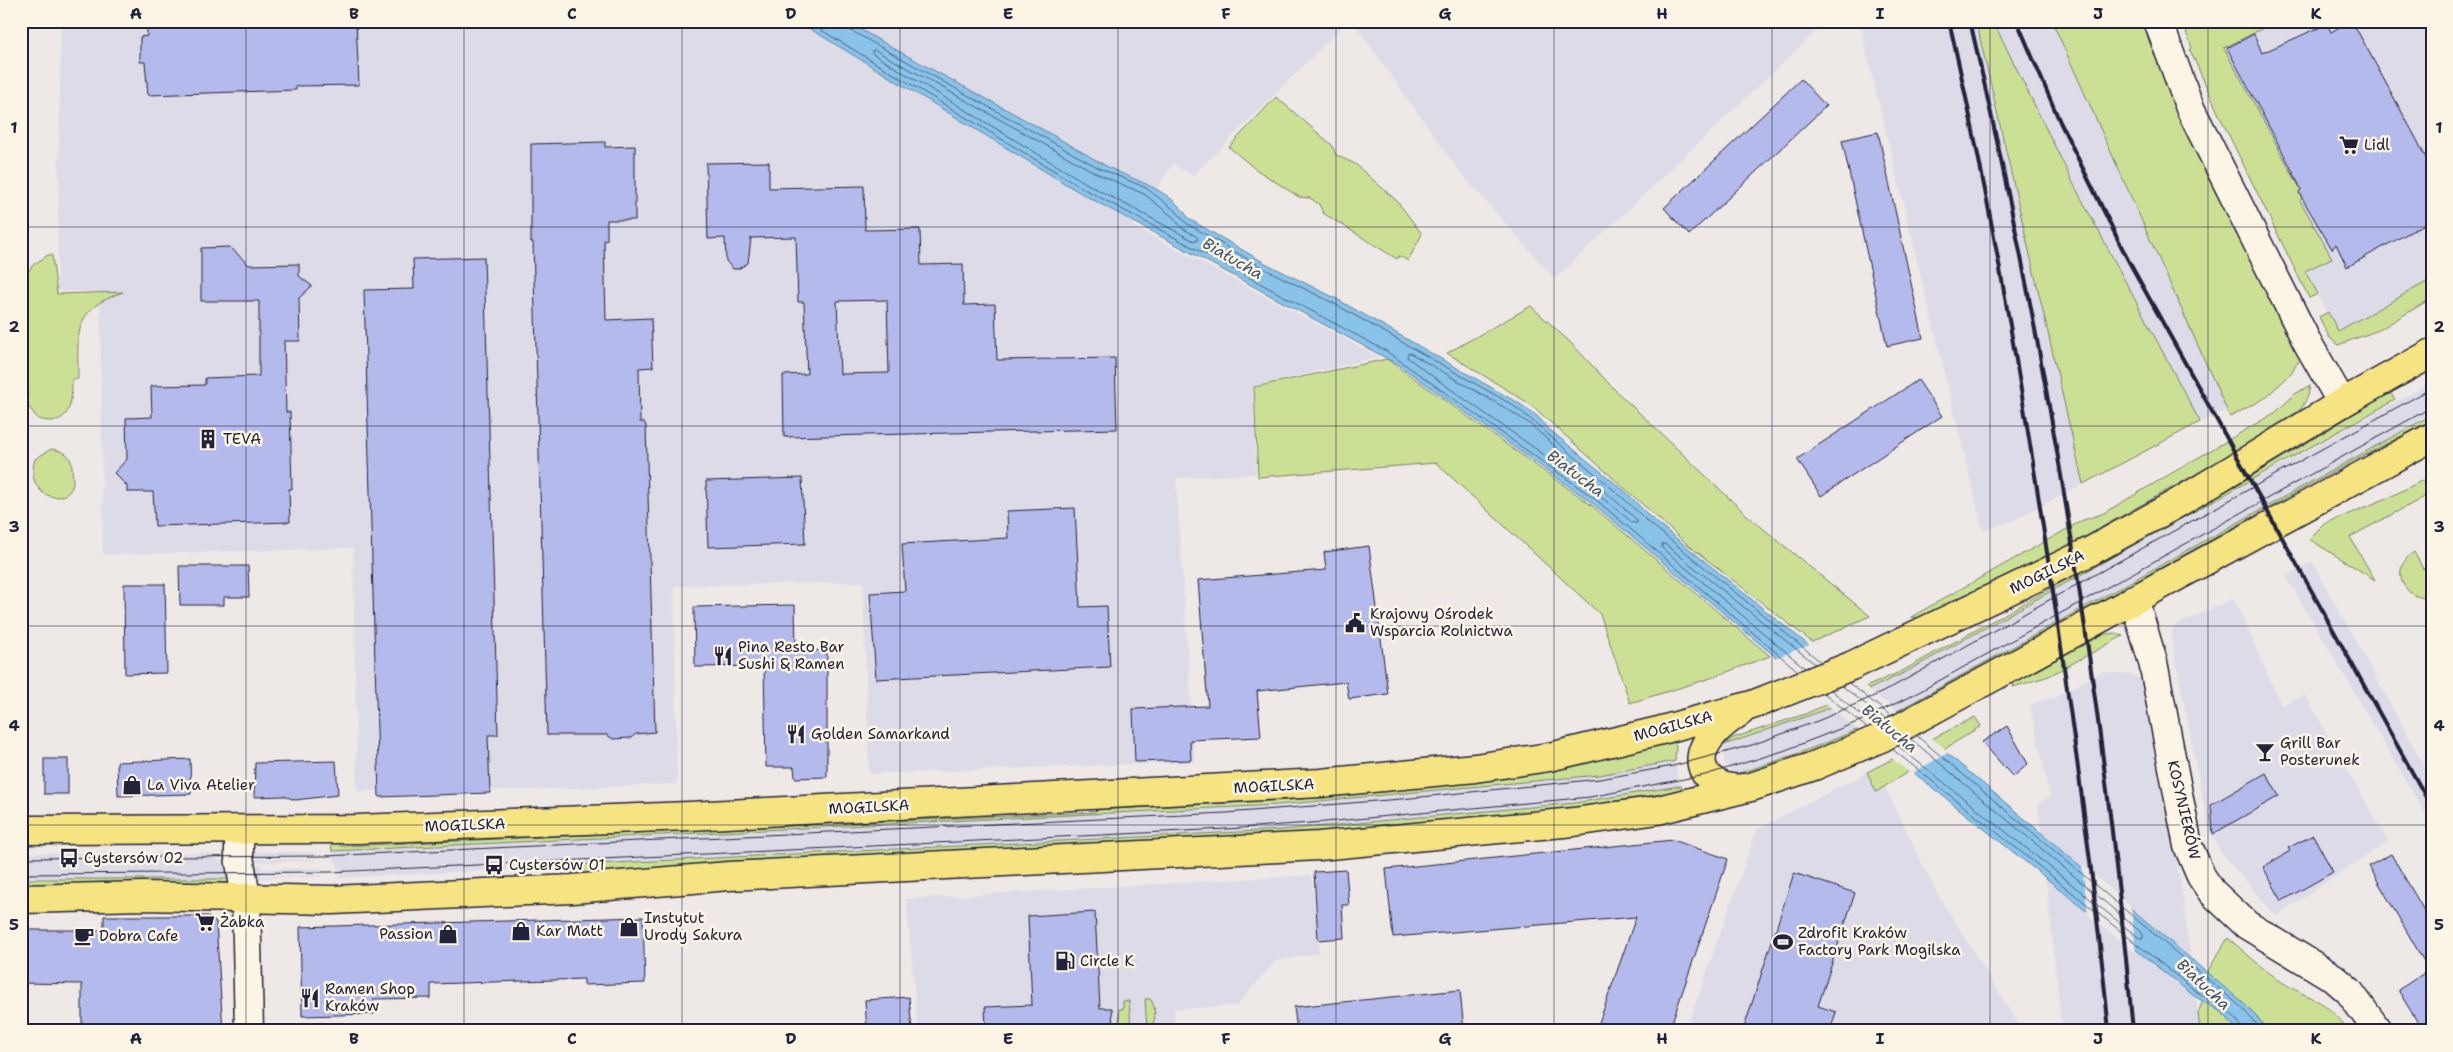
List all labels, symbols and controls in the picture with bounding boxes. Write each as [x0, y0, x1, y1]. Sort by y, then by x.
text: A [130, 3, 142, 24]
text: B [349, 3, 359, 24]
text: C [567, 3, 577, 24]
text: D [785, 3, 797, 24]
text: E [1003, 3, 1013, 24]
text: F [1221, 3, 1231, 24]
text: G [1439, 3, 1452, 24]
text: H [1656, 3, 1668, 24]
text: I [1876, 3, 1885, 24]
text: J [2093, 3, 2103, 24]
text: K [2311, 3, 2322, 24]
text: 1 [10, 117, 18, 138]
text: 1 [2435, 117, 2443, 138]
supermarket icon: Lidl [2338, 134, 2360, 156]
place label: Lidl [2364, 135, 2390, 155]
water label: Białucha [1199, 233, 1267, 284]
text: 2 [8, 316, 20, 337]
text: 2 [2433, 316, 2445, 337]
building icon: TEVA [197, 428, 219, 450]
place label: TEVA [223, 429, 261, 449]
water label: Białucha [1543, 445, 1609, 502]
text: 3 [8, 516, 20, 537]
text: 3 [2433, 516, 2445, 537]
street label: MOGILSKA [2006, 545, 2088, 599]
place label: Krajowy Ośrodek Wsparcia Rolnictwa [1370, 604, 1513, 641]
public building icon: Krajowy Ośrodek Wsparcia Rolnictwa [1344, 612, 1366, 634]
place label: Pina Resto Bar Sushi & Ramen [738, 637, 845, 674]
restaurant icon: Pina Resto Bar Sushi & Ramen [712, 645, 734, 667]
water label: Białucha [1857, 699, 1922, 758]
street label: MOGILSKA [1631, 706, 1715, 746]
text: 4 [8, 715, 20, 736]
text: 4 [2433, 715, 2445, 736]
restaurant icon: Golden Samarkand [785, 723, 807, 745]
place label: Golden Samarkand [811, 724, 950, 744]
place label: Grill Bar Posterunek [2280, 733, 2360, 770]
bar icon: Grill Bar Posterunek [2254, 741, 2276, 763]
street label: KOSYNIERÓW [2163, 758, 2206, 862]
shop icon: La Viva Atelier [121, 774, 143, 796]
street label: MOGILSKA [1233, 774, 1315, 798]
place label: La Viva Atelier [147, 775, 255, 795]
street label: MOGILSKA [828, 795, 910, 819]
street label: MOGILSKA [424, 814, 506, 836]
bus stop icon: Cystersów 02 [58, 847, 80, 869]
place label: Cystersów 02 [84, 848, 184, 868]
bus stop icon: Cystersów 01 [483, 854, 505, 876]
place label: Cystersów 01 [509, 855, 605, 875]
place label: Instytut Urody Sakura [644, 908, 743, 945]
supermarket icon: Żabka [194, 911, 216, 933]
place label: Żabka [220, 912, 265, 932]
text: 5 [9, 914, 19, 935]
text: 5 [2434, 914, 2444, 935]
shop icon: Instytut Urody Sakura [618, 916, 640, 938]
shop icon: Kar Matt [510, 920, 532, 942]
place label: Kar Matt [536, 921, 603, 941]
shop icon: Passion [437, 923, 459, 945]
place label: Zdrofit Kraków Factory Park Mogilska [1798, 923, 1961, 960]
place label: Passion [379, 924, 433, 944]
cafe icon: Dobra Cafe [73, 925, 95, 947]
place label: Dobra Cafe [99, 926, 179, 946]
sports icon: Zdrofit Kraków Factory Park Mogilska [1772, 931, 1794, 953]
fuel station icon: Circle K [1054, 950, 1076, 972]
place label: Circle K [1080, 951, 1135, 971]
water label: Białucha [2172, 954, 2235, 1015]
place label: Ramen Shop Kraków [325, 979, 415, 1016]
restaurant icon: Ramen Shop Kraków [299, 987, 321, 1009]
text: A [130, 1028, 142, 1049]
text: B [349, 1028, 359, 1049]
text: C [567, 1028, 577, 1049]
text: D [785, 1028, 797, 1049]
text: E [1003, 1028, 1013, 1049]
text: F [1221, 1028, 1231, 1049]
text: G [1439, 1028, 1452, 1049]
text: H [1656, 1028, 1668, 1049]
text: I [1876, 1028, 1885, 1049]
text: J [2093, 1028, 2103, 1049]
text: K [2311, 1028, 2322, 1049]

